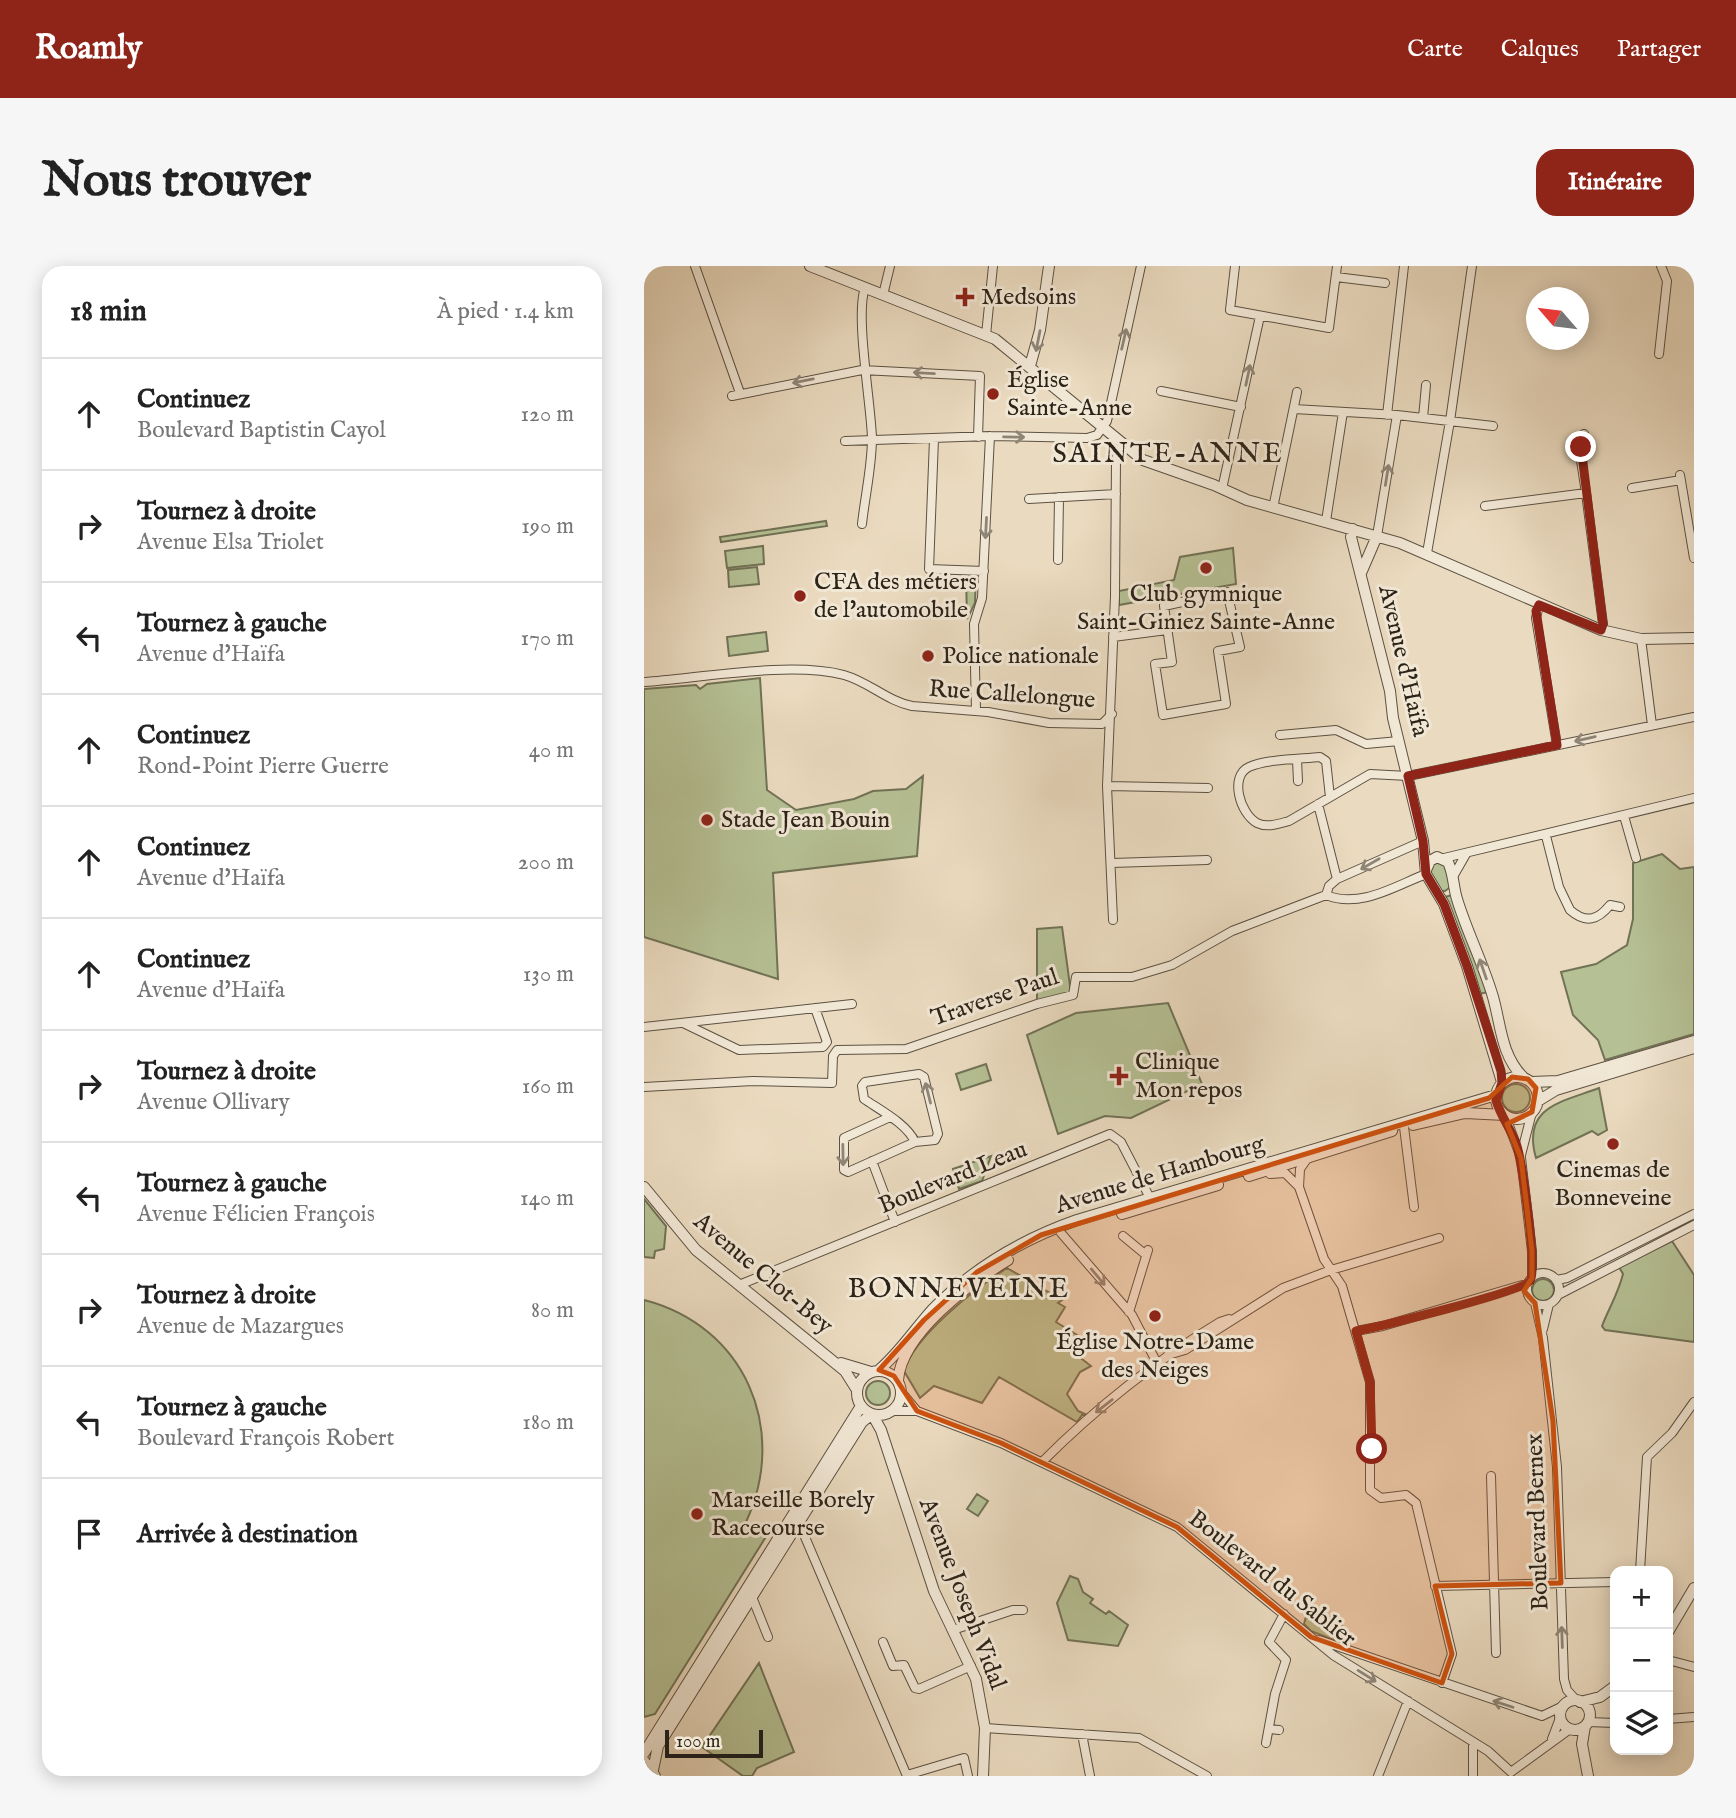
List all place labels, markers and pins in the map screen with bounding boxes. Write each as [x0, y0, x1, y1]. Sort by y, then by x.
place label: Medsoins [981, 282, 1076, 313]
marker: Medsoins [955, 287, 975, 307]
place label: Église Sainte-Anne [1007, 365, 1132, 424]
marker: Église Sainte-Anne [985, 386, 1001, 402]
marker: Club gymnique Saint-Giniez Sainte-Anne [1198, 560, 1214, 576]
place label: CFA des métiers de l'automobile [814, 567, 977, 626]
place label: Club gymnique Saint-Giniez Sainte-Anne [1077, 579, 1335, 638]
marker: CFA des métiers de l'automobile [792, 588, 808, 604]
place label: Police nationale [942, 641, 1099, 672]
marker: Police nationale [920, 648, 936, 664]
place label: Stade Jean Bouin [721, 805, 890, 836]
marker: Stade Jean Bouin [699, 812, 715, 828]
place label: Clinique Mon repos [1135, 1047, 1242, 1106]
marker: Clinique Mon repos [1109, 1066, 1129, 1086]
marker: Cinemas de Bonneveine [1605, 1136, 1621, 1152]
place label: Cinemas de Bonneveine [1554, 1155, 1672, 1214]
marker: Église Notre-Dame des Neiges [1147, 1308, 1163, 1324]
place label: Église Notre-Dame des Neiges [1056, 1327, 1254, 1386]
place label: Marseille Borely Racecourse [711, 1485, 875, 1544]
marker: Marseille Borely Racecourse [689, 1506, 705, 1522]

